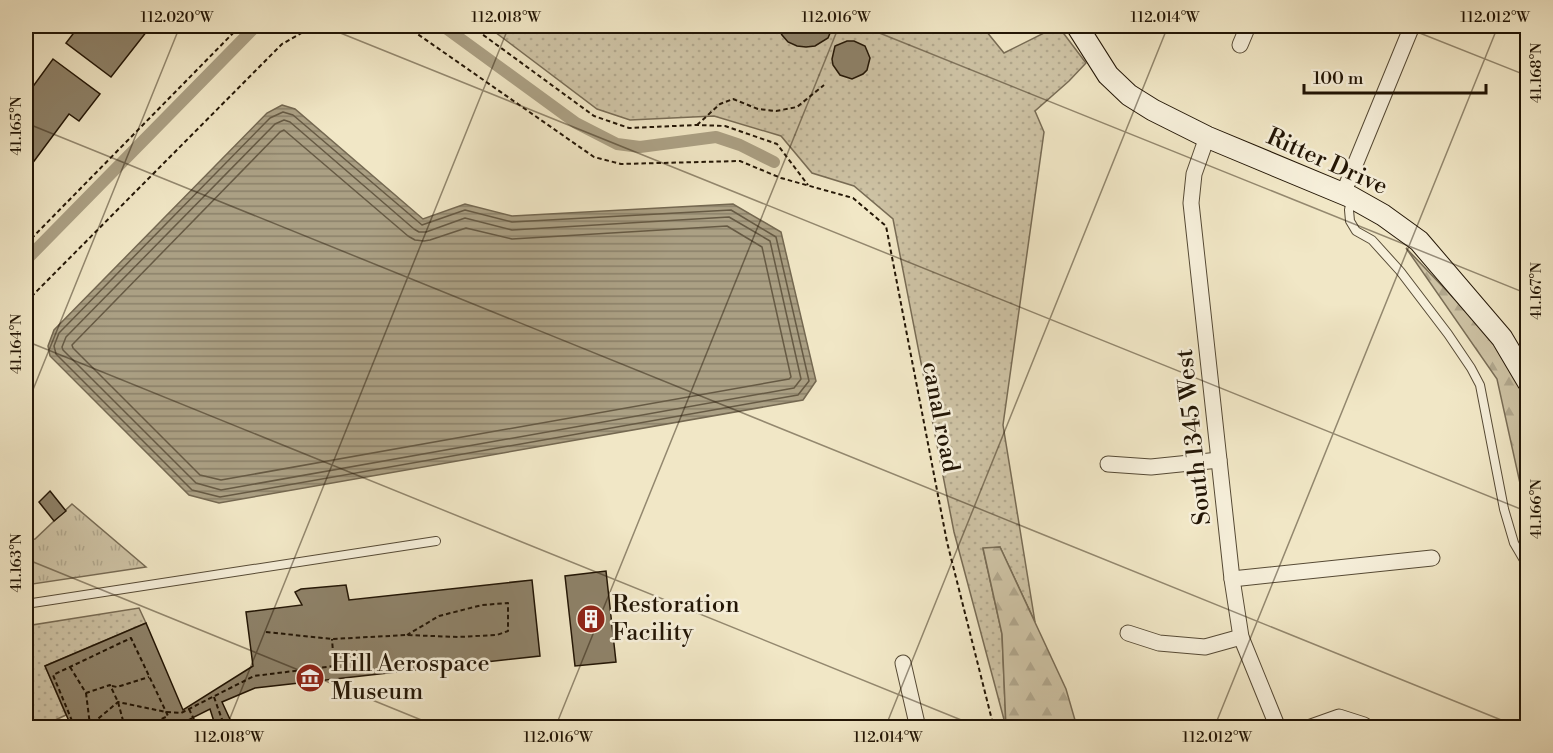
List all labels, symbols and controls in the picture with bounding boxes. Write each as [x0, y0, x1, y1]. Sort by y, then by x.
text: 112.020°W [141, 8, 214, 27]
text: 112.018°W [471, 8, 541, 27]
text: 112.016°W [801, 8, 871, 27]
text: 112.014°W [1131, 8, 1200, 27]
text: 112.012°W [1460, 8, 1530, 27]
text: 41.168°N [1527, 43, 1546, 103]
scale bar [1304, 57, 1486, 95]
text: 100 m [1313, 67, 1364, 90]
text: 41.165°N [7, 96, 26, 156]
street label: Ritter Drive [1262, 122, 1392, 202]
text: 41.167°N [1527, 262, 1546, 320]
text: 41.164°N [7, 314, 26, 374]
street label: South 1345 West [1170, 347, 1218, 527]
street label: canal road [915, 359, 965, 475]
text: 41.166°N [1527, 479, 1546, 539]
text: 41.163°N [7, 533, 26, 593]
place label: Restoration Facility [612, 590, 740, 648]
building icon: Restoration Facility [575, 603, 607, 635]
place label: Hill Aerospace Museum [331, 649, 490, 707]
museum icon: Hill Aerospace Museum [294, 662, 326, 694]
text: 112.018°W [194, 728, 264, 747]
text: 112.016°W [523, 728, 593, 747]
text: 112.014°W [854, 728, 923, 747]
text: 112.012°W [1182, 728, 1252, 747]

